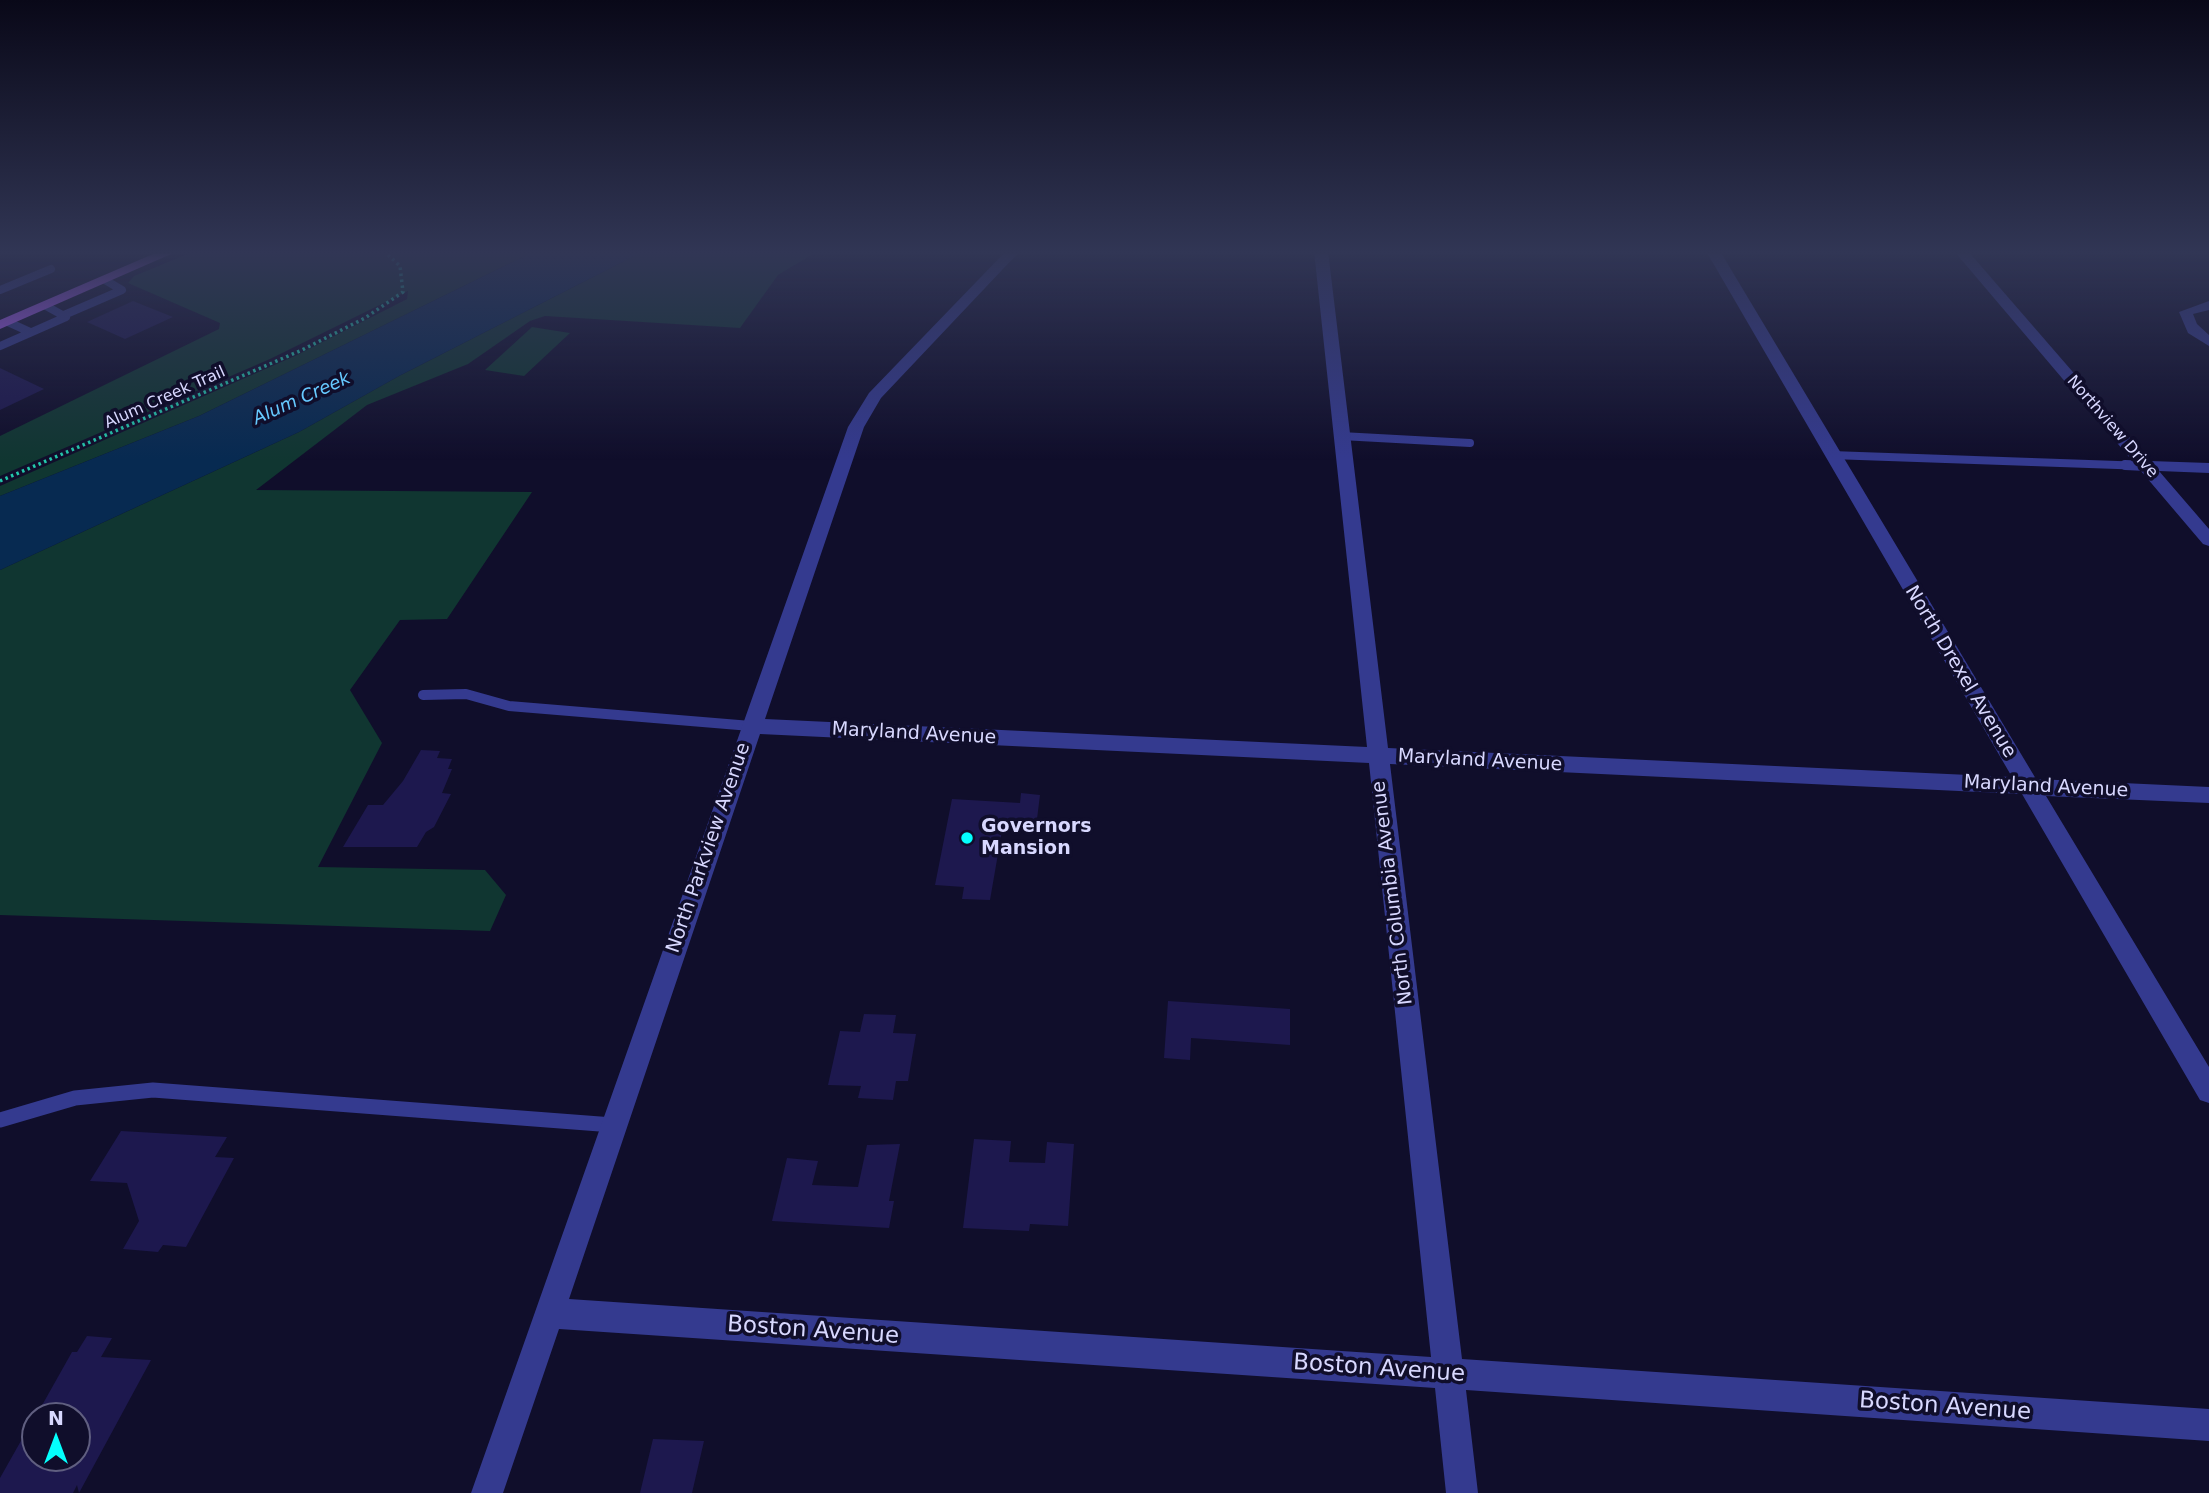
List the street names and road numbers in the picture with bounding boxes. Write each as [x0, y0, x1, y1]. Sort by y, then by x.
street label: Alum Creek Trail [102, 363, 228, 433]
street label: Northview Drive [2062, 372, 2162, 482]
street label: North Drexel Avenue [1900, 582, 2020, 762]
street label: Maryland Avenue [831, 718, 997, 750]
street label: North Parkview Avenue [662, 740, 756, 956]
street label: Maryland Avenue [1397, 745, 1563, 777]
street label: Maryland Avenue [1963, 771, 2129, 803]
street label: North Columbia Avenue [1368, 780, 1418, 1006]
street label: Boston Avenue [726, 1311, 900, 1351]
street label: Boston Avenue [1292, 1349, 1466, 1389]
street label: Boston Avenue [1858, 1387, 2032, 1427]

